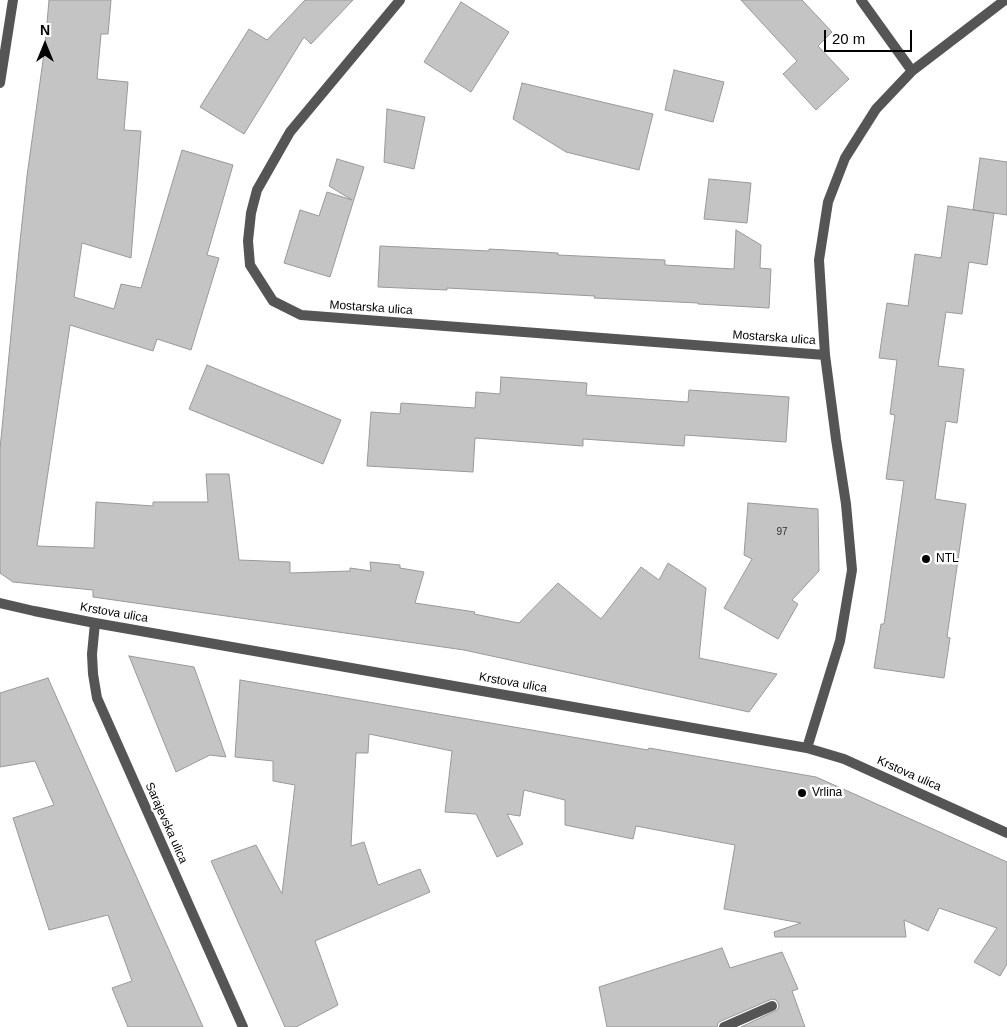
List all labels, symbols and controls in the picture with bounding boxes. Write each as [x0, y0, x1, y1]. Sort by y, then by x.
north arrow [20, 20, 70, 70]
scale bar [827, 20, 914, 52]
text: N [40, 22, 50, 38]
text: 20 m [832, 30, 865, 47]
street label: Mostarska ulica [329, 298, 413, 318]
street label: Mostarska ulica [732, 328, 816, 348]
house number: 97 [776, 526, 788, 538]
place label: NTL [936, 552, 959, 566]
marker: NTL [920, 553, 932, 565]
street label: Krstova ulica [79, 600, 149, 626]
street label: Krstova ulica [478, 670, 548, 696]
street label: Krstova ulica [875, 753, 943, 795]
street label: Sarajevska ulica [142, 780, 190, 866]
place label: Vrlina [812, 786, 842, 800]
marker: Vrlina [796, 787, 808, 799]

